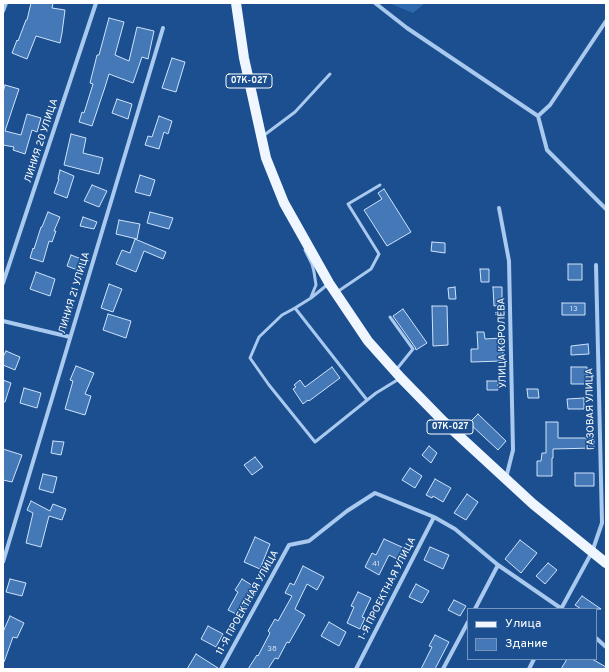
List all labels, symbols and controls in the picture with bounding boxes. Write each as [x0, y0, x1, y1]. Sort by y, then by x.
road number: 07К-027 [226, 74, 272, 88]
street label: ЛИНИЯ 20 УЛИЦА [23, 97, 61, 185]
street label: ЛИНИЯ 21 УЛИЦА [57, 251, 93, 335]
street label: УЛИЦА КОРОЛЁВА [496, 298, 510, 388]
house number: 13 [570, 304, 578, 314]
street label: ГАЗОВАЯ УЛИЦА [584, 368, 598, 450]
road number: 07К-027 [427, 420, 473, 434]
street label: 1-Я ПРОЕКТНАЯ УЛИЦА [357, 535, 419, 643]
street label: 11-Я ПРОЕКТНАЯ УЛИЦА [214, 549, 282, 657]
house number: 41 [372, 559, 380, 569]
legend [467, 608, 597, 660]
text: Улица [505, 616, 541, 632]
text: Здание [505, 636, 548, 652]
house number: 38 [267, 644, 277, 654]

